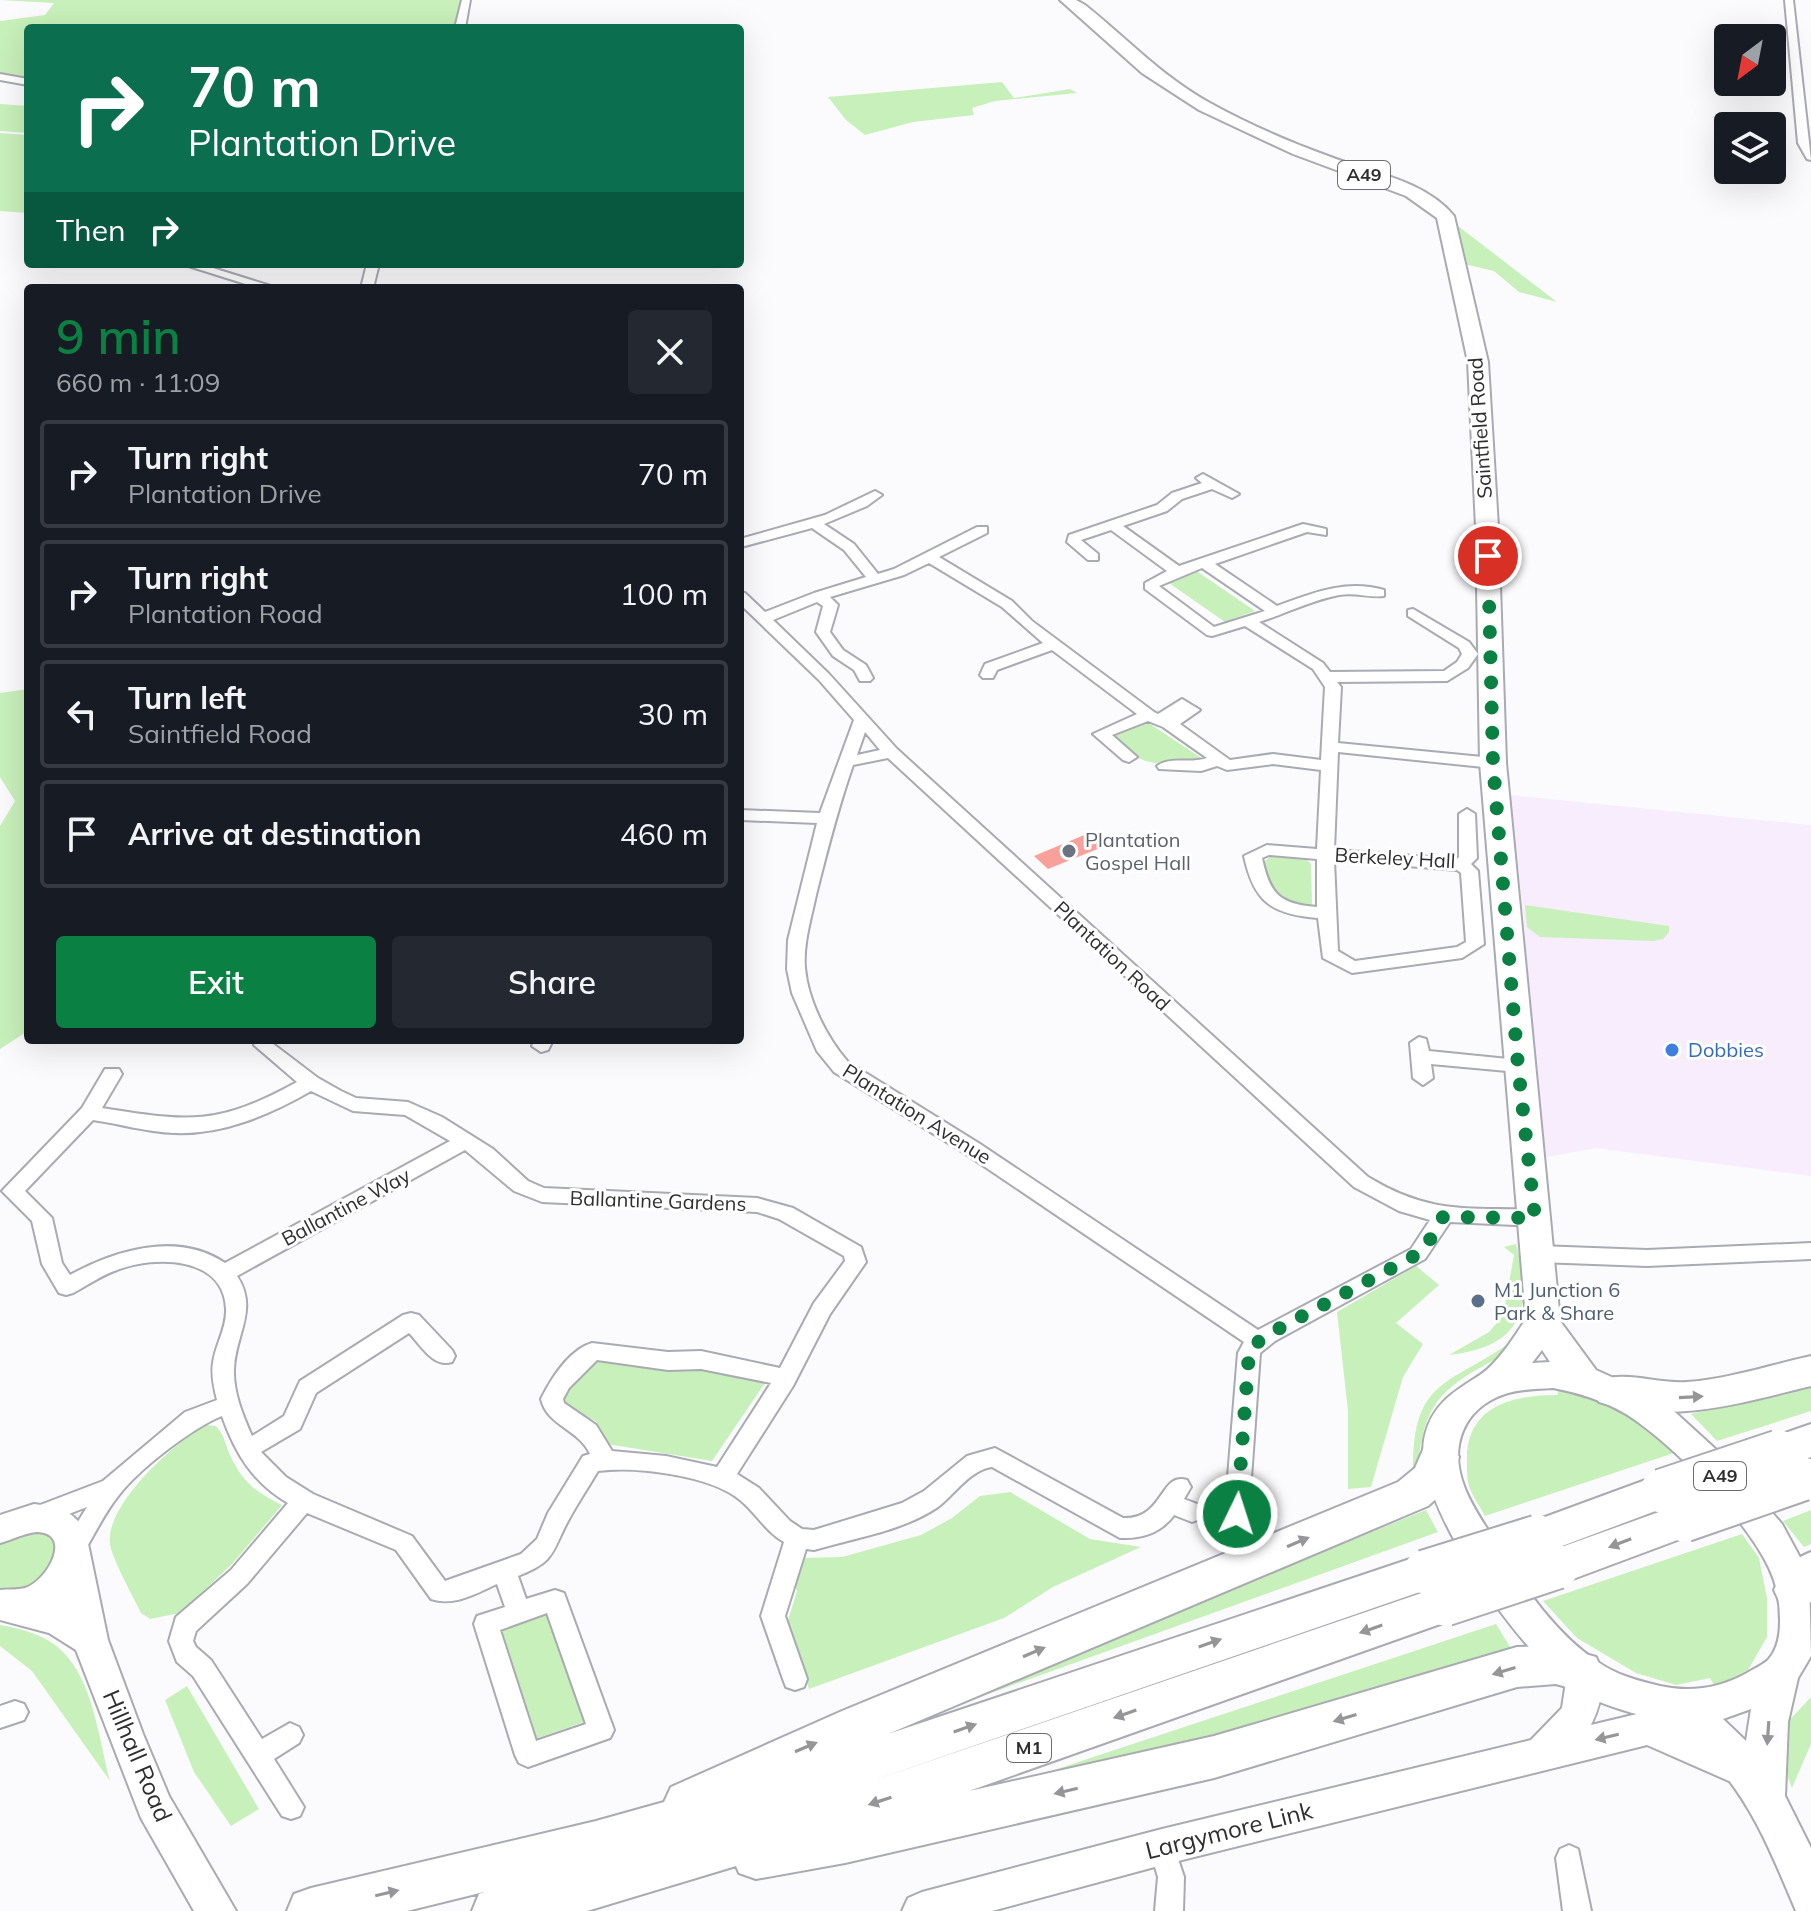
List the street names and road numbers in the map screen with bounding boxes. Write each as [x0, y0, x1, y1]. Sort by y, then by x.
road number: A49 [1338, 161, 1390, 189]
street label: Saintfield Road [1462, 357, 1497, 499]
street label: Berkeley Hall [1334, 842, 1456, 873]
street label: Plantation Road [1049, 895, 1176, 1016]
street label: Plantation Avenue [838, 1058, 996, 1169]
street label: Ballantine Way [277, 1162, 415, 1251]
street label: Ballantine Gardens [569, 1185, 747, 1216]
road number: A49 [1694, 1462, 1746, 1490]
street label: Hillhall Road [97, 1685, 179, 1826]
road number: M1 [1007, 1734, 1051, 1762]
street label: Largymore Link [1142, 1795, 1316, 1865]

